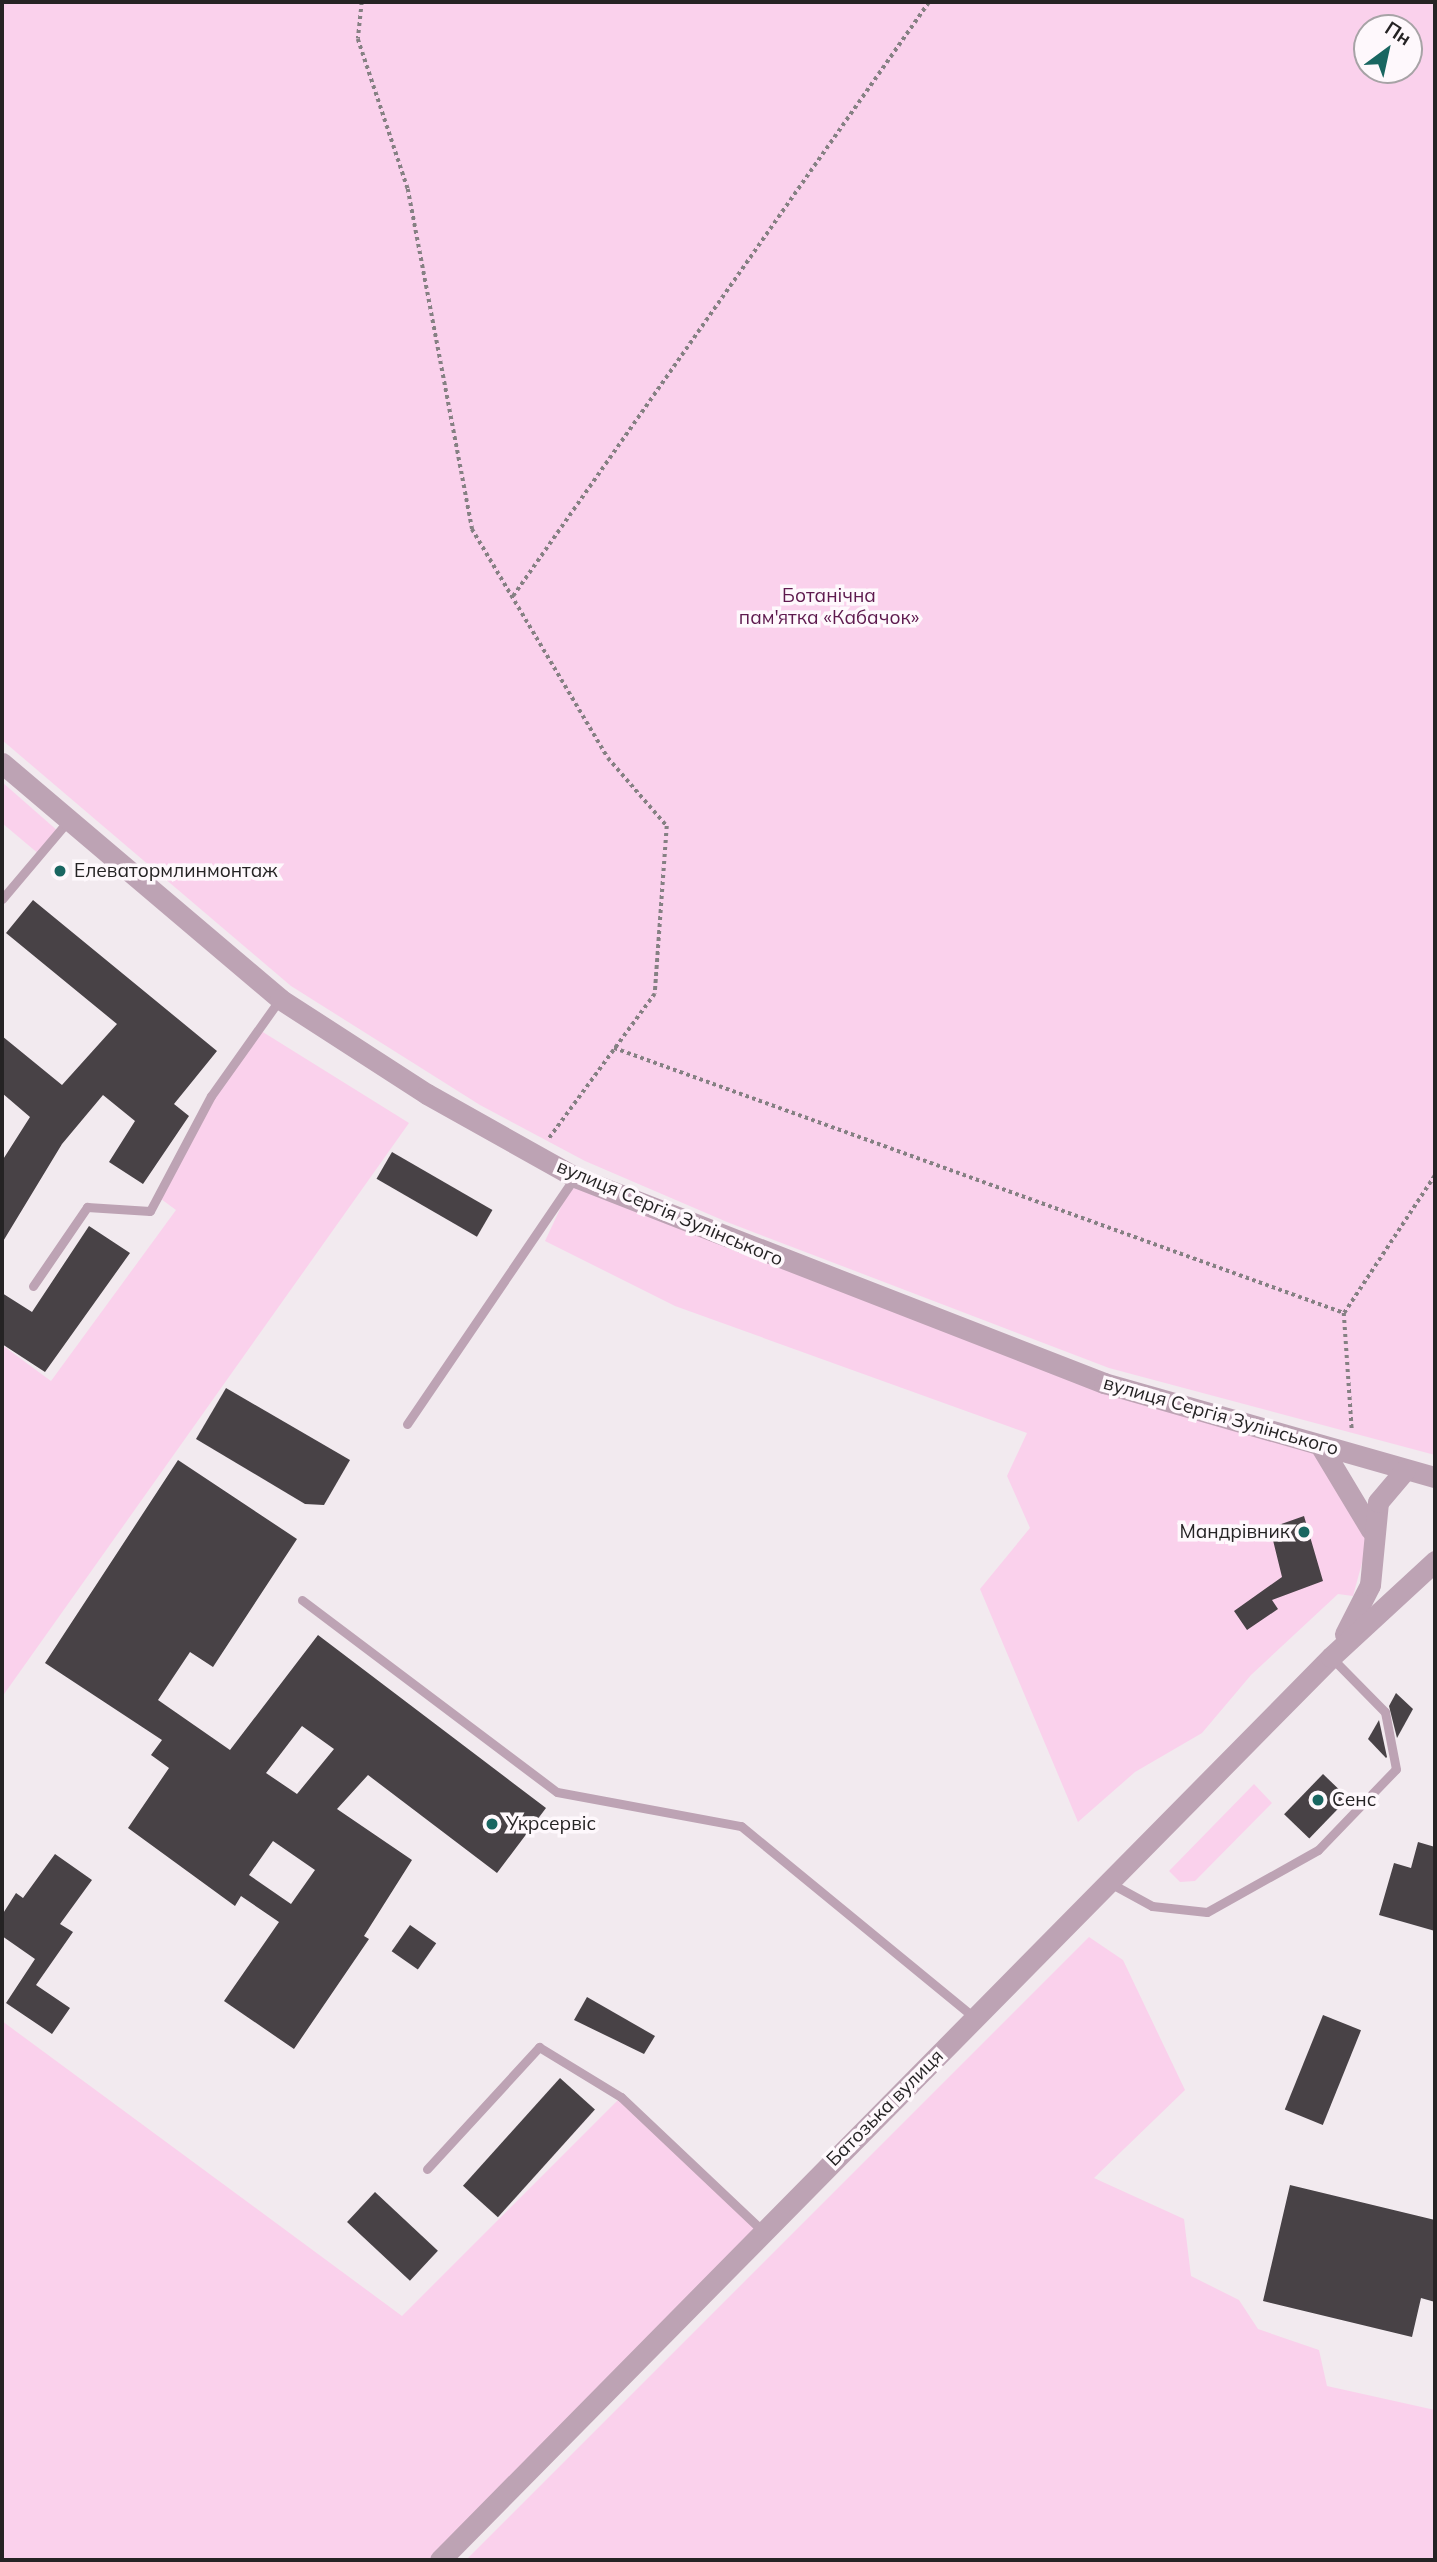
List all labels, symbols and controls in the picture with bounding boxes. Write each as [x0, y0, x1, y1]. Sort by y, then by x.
north arrow [1353, 14, 1423, 84]
text: Пн [1381, 16, 1416, 50]
park label: Ботанічна пам'ятка «Кабачок» [739, 585, 919, 629]
place label: Елеватормлинмонтаж [74, 860, 278, 882]
marker: Елеватормлинмонтаж [52, 863, 68, 879]
street label: вулиця Сергія Зулінського [554, 1155, 786, 1271]
street label: вулиця Сергія Зулінського [1101, 1372, 1341, 1460]
place label: Мандрівник [1179, 1521, 1290, 1543]
marker: Мандрівник [1296, 1524, 1312, 1540]
place label: Сенс [1332, 1789, 1376, 1811]
marker: Сенс [1310, 1792, 1326, 1808]
place label: Укрсервіс [506, 1813, 596, 1835]
marker: Укрсервіс [484, 1816, 500, 1832]
street label: Батозька вулиця [822, 2045, 948, 2171]

